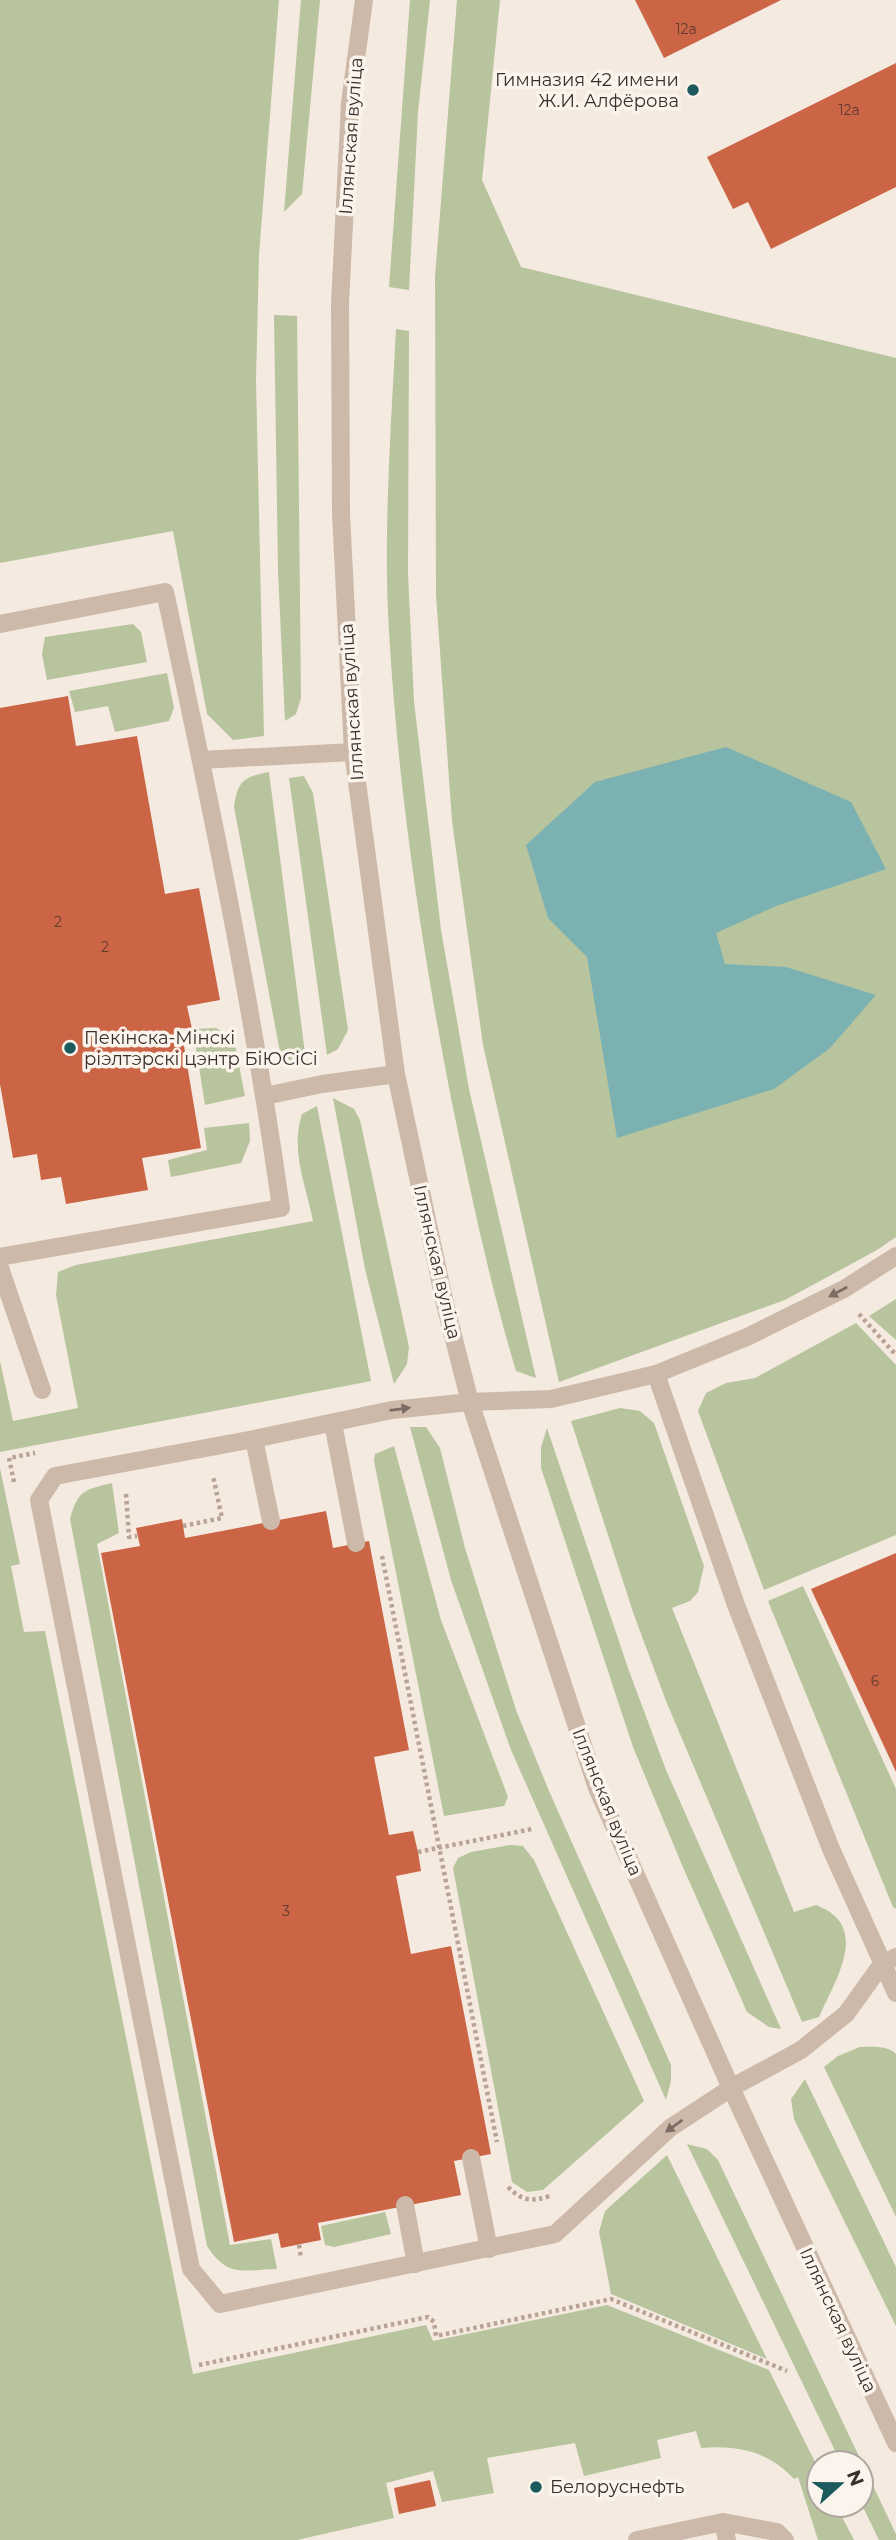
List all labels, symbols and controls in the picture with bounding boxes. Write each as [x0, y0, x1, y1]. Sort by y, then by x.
house number: 12а [675, 20, 697, 38]
street label: Іллянская вуліца [335, 57, 367, 215]
place label: Гимназия 42 имени Ж.И. Алфёрова [495, 69, 679, 112]
marker: Гимназия 42 имени Ж.И. Алфёрова [685, 82, 701, 98]
house number: 12а [838, 101, 860, 119]
street label: Іллянская вуліца [336, 623, 368, 781]
house number: 2 [54, 913, 62, 931]
house number: 2 [101, 938, 109, 956]
place label: Пекінска-Мінскі ріэлтэрскі цэнтр БіЮСіСі [84, 1027, 318, 1070]
marker: Пекінска-Мінскі ріэлтэрскі цэнтр БіЮСіСі [62, 1040, 78, 1056]
street label: Іллянская вуліца [409, 1183, 465, 1341]
one-way arrow [828, 1286, 848, 1297]
one-way arrow [389, 1404, 411, 1415]
house number: 6 [871, 1672, 880, 1690]
street label: Іллянская вуліца [567, 1725, 647, 1879]
house number: 3 [282, 1902, 290, 1920]
one-way arrow [665, 2119, 683, 2133]
street label: Іллянская вуліца [795, 2244, 881, 2396]
north arrow [805, 2449, 875, 2519]
text: N [842, 2467, 869, 2489]
place label: Белоруснефть [550, 2476, 685, 2498]
marker: Белоруснефть [528, 2479, 544, 2495]

